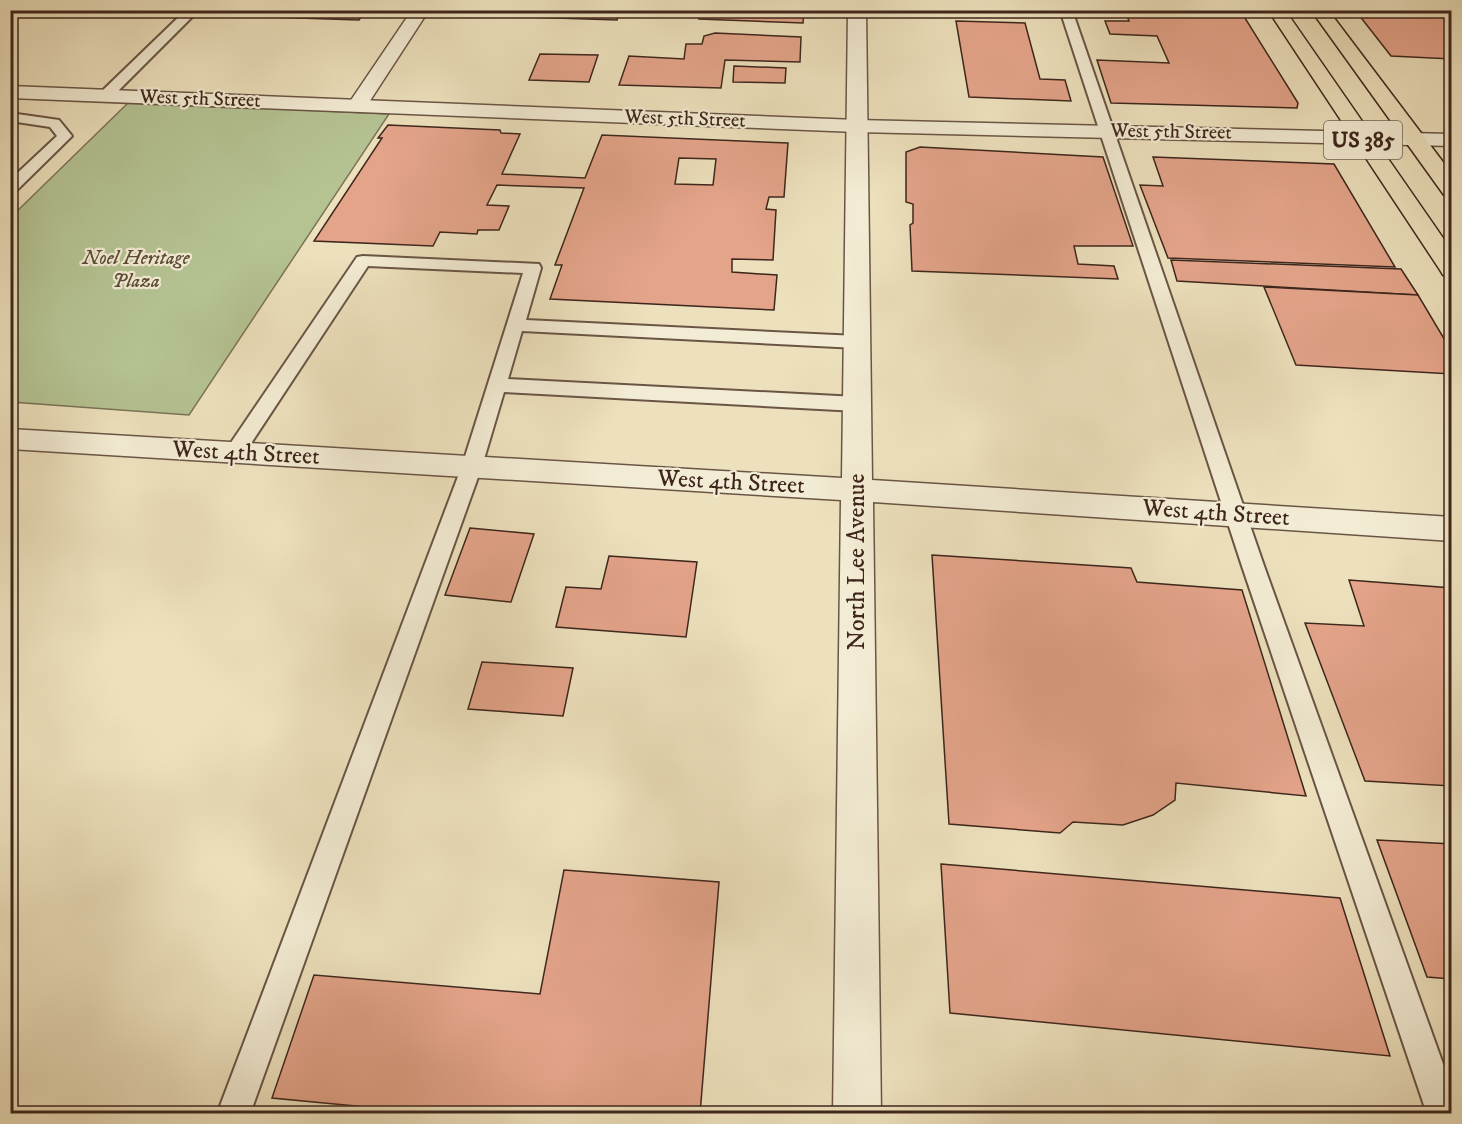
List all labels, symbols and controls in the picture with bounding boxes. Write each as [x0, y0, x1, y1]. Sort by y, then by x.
street label: West 5th Street [138, 84, 261, 114]
street label: West 5th Street [623, 104, 746, 134]
street label: West 5th Street [1109, 118, 1232, 146]
road number: US 385 [1324, 121, 1402, 159]
park label: Noel Heritage Plaza [81, 246, 191, 294]
street label: West 4th Street [171, 434, 321, 472]
street label: West 4th Street [656, 463, 806, 501]
street label: North Lee Avenue [842, 474, 872, 650]
street label: West 4th Street [1140, 493, 1291, 533]

